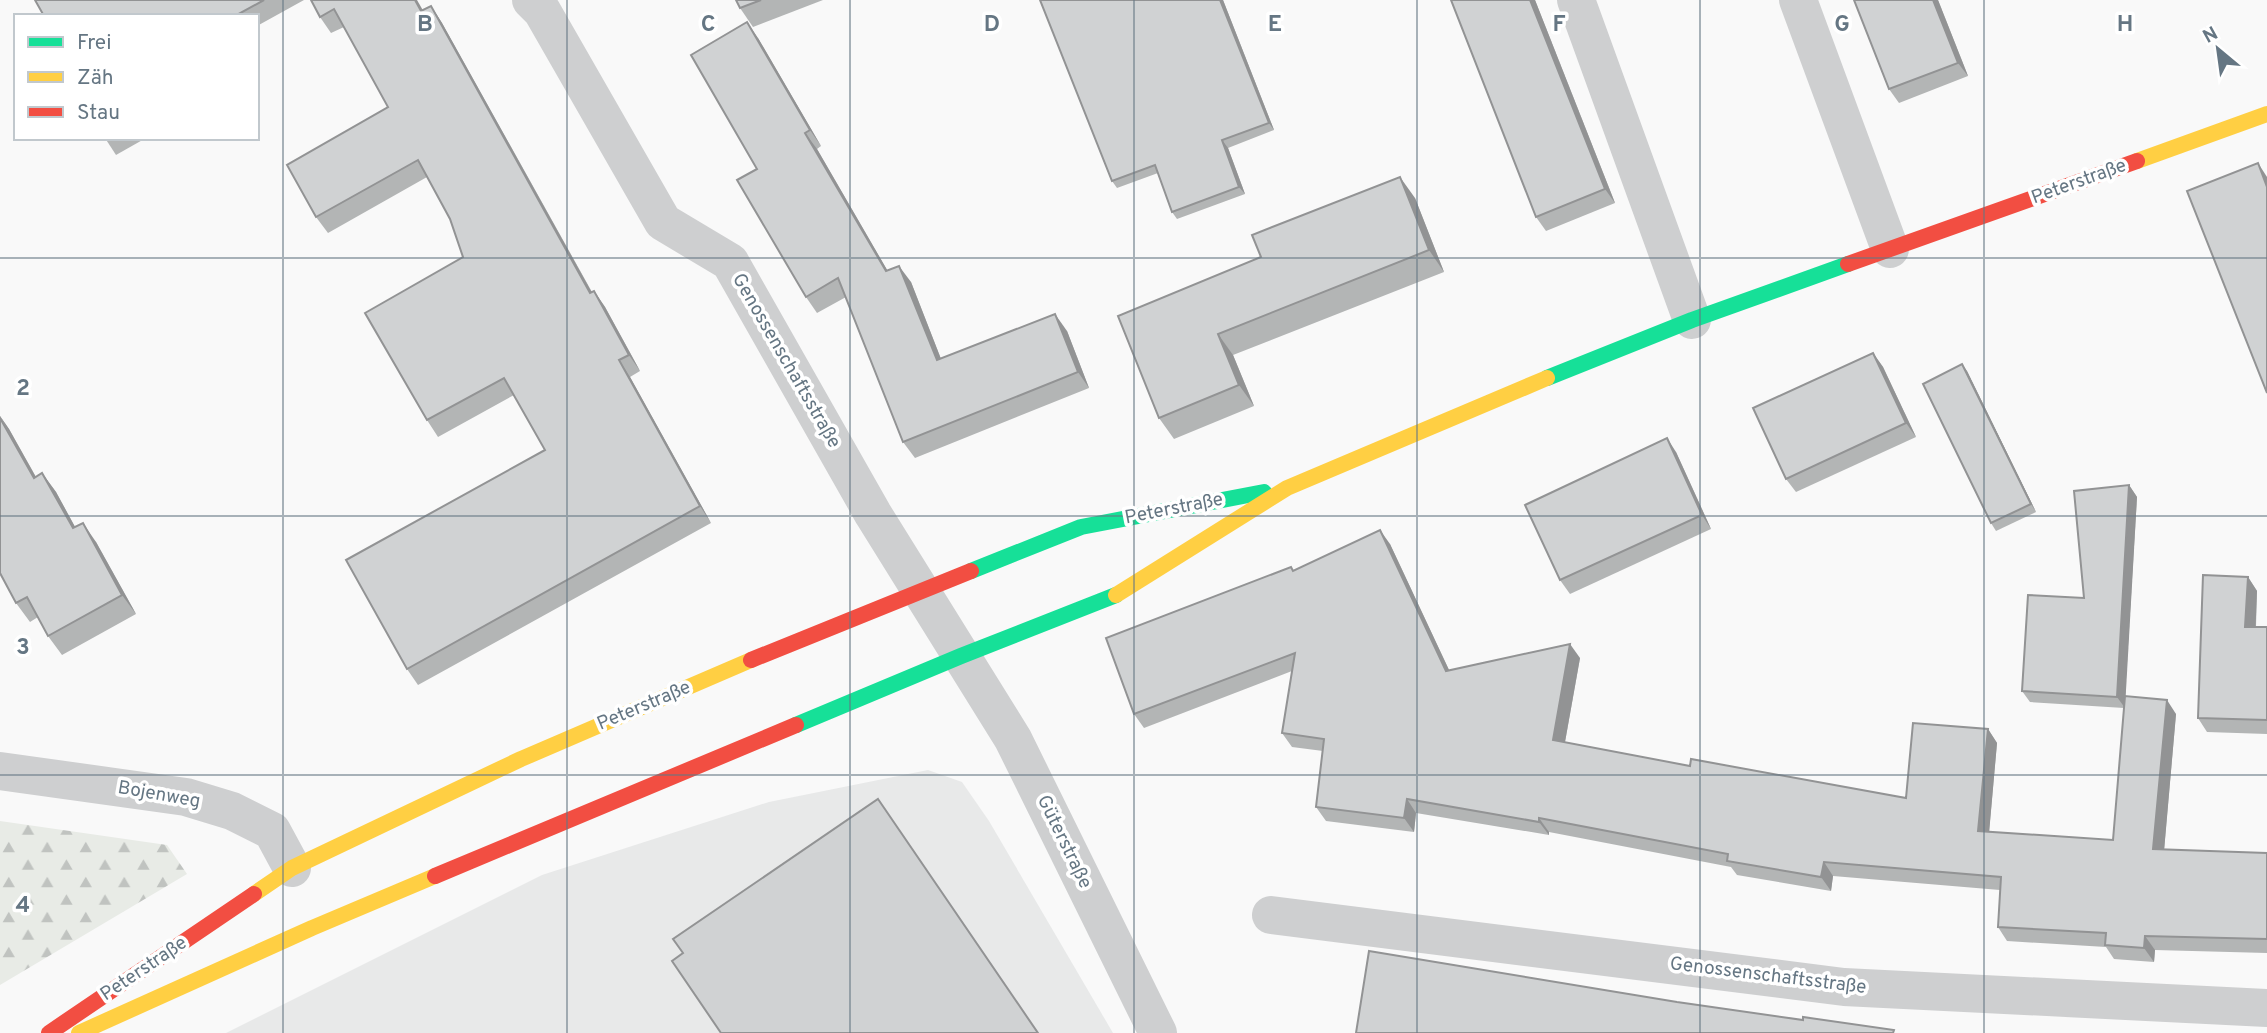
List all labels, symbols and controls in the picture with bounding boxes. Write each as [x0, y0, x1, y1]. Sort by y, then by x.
text: B [417, 11, 433, 40]
text: C [701, 11, 715, 40]
text: D [984, 11, 1000, 40]
text: E [1268, 11, 1282, 40]
text: F [1552, 11, 1566, 40]
text: G [1834, 11, 1850, 40]
text: H [2117, 11, 2133, 40]
legend [14, 14, 259, 140]
north arrow [2183, 14, 2253, 84]
text: N [2199, 22, 2223, 50]
text: Frei [77, 30, 112, 57]
text: Zäh [77, 65, 114, 92]
text: Stau [77, 100, 120, 127]
street label: Peterstraße [2028, 154, 2130, 210]
street label: Genossenschaftsstraße [726, 269, 846, 453]
text: 2 [16, 375, 30, 404]
street label: Peterstraße [1123, 488, 1225, 530]
text: 3 [16, 634, 30, 663]
street label: Peterstraße [594, 676, 694, 736]
street label: Bojenweg [116, 776, 202, 814]
street label: Güterstraße [1031, 791, 1097, 893]
text: 4 [16, 892, 30, 921]
street label: Peterstraße [96, 931, 192, 1007]
street label: Genossenschaftsstraße [1668, 952, 1868, 1000]

